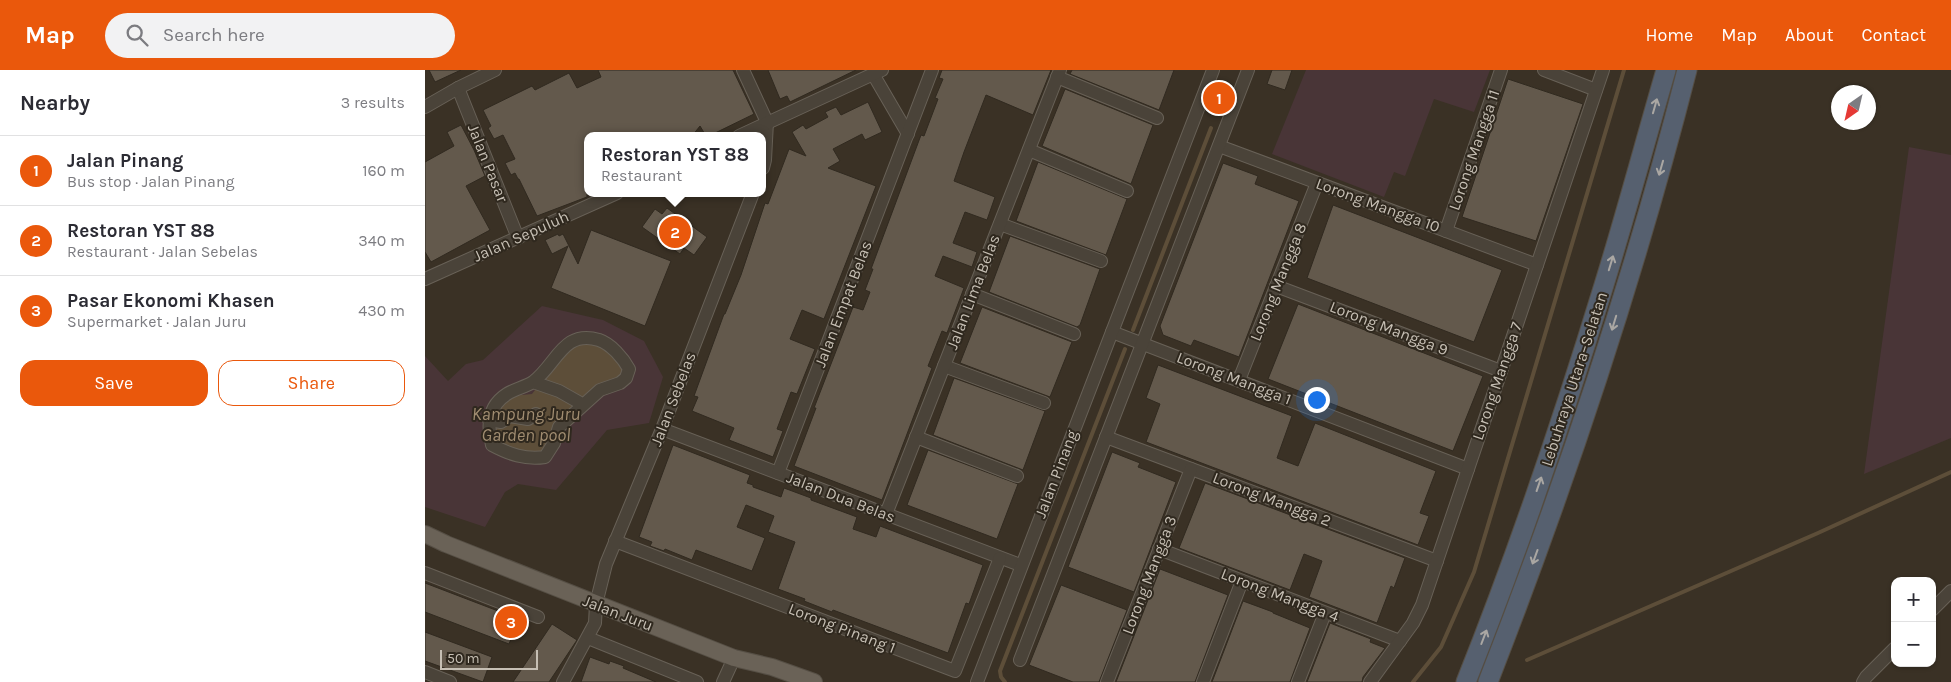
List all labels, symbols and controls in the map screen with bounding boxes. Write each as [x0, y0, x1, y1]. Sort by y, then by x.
search box [105, 13, 455, 58]
text: Map [25, 21, 75, 49]
icon: search [123, 21, 151, 49]
text: Search here [163, 24, 265, 46]
text: Home [1645, 24, 1693, 46]
text: Map [1721, 24, 1757, 46]
text: About [1785, 24, 1834, 46]
text: Contact [1862, 24, 1926, 46]
pin: 1 [1203, 79, 1235, 117]
north arrow [1831, 85, 1876, 130]
street label: Lorong Mangga 11 [1444, 87, 1504, 213]
text: Nearby [20, 91, 90, 115]
text: 3 results [341, 93, 405, 112]
one-way arrow [1651, 99, 1661, 115]
street label: Jalan Pasar [464, 121, 512, 205]
popup [584, 132, 766, 197]
text: Restoran YST 88 [601, 144, 749, 166]
text: Jalan Pinang [67, 150, 183, 172]
one-way arrow [1655, 159, 1665, 175]
text: 1 [33, 161, 39, 180]
text: 160 m [362, 161, 405, 180]
text: Restaurant [601, 166, 682, 185]
text: Bus stop · Jalan Pinang [67, 172, 235, 191]
street label: Lorong Mangga 10 [1313, 174, 1443, 236]
street label: Jalan Sepuluh [470, 206, 572, 266]
pin: 2 [659, 213, 691, 251]
text: Restoran YST 88 [67, 220, 215, 242]
street label: Lorong Mangga 8 [1246, 220, 1310, 344]
text: 2 [31, 231, 41, 250]
text: 340 m [358, 231, 405, 250]
street label: Jalan Lima Belas [942, 232, 1004, 352]
street label: Jalan Empat Belas [810, 238, 876, 370]
text: Restaurant · Jalan Sebelas [67, 242, 258, 261]
one-way arrow [1607, 255, 1617, 271]
street label: Lebuhraya Utara–Selatan [1537, 289, 1611, 469]
text: Pasar Ekonomi Khasen [67, 290, 275, 312]
street label: Lorong Mangga 9 [1327, 297, 1451, 359]
text: 3 [31, 301, 41, 320]
text: 430 m [358, 301, 405, 320]
text: Supermarket · Jalan Juru [67, 312, 247, 331]
one-way arrow [1609, 315, 1618, 331]
street label: Lorong Mangga 7 [1468, 319, 1526, 442]
street label: Lorong Mangga 1 [1174, 347, 1294, 409]
street label: Jalan Sebelas [646, 349, 700, 449]
button: Save [20, 360, 208, 406]
button: Share [218, 360, 405, 406]
your location [1304, 387, 1330, 413]
water label: Kampung Juru Garden pool [472, 403, 580, 446]
street label: Jalan Pinang [1031, 427, 1081, 521]
street label: Jalan Dua Belas [784, 468, 898, 526]
street label: Lorong Mangga 2 [1210, 468, 1334, 530]
one-way arrow [1535, 477, 1544, 492]
street label: Lorong Mangga 3 [1118, 513, 1180, 637]
one-way arrow [1530, 549, 1539, 564]
street label: Lorong Mangga 4 [1218, 564, 1342, 626]
map controls [1891, 577, 1936, 667]
button: + [1891, 577, 1936, 622]
street label: Jalan Juru [580, 591, 656, 635]
street label: Lorong Pinang 1 [786, 599, 898, 657]
pin: 3 [495, 603, 527, 641]
button: − [1891, 622, 1936, 667]
one-way arrow [1480, 629, 1489, 645]
scale bar [440, 647, 537, 670]
text: 50 m [447, 650, 480, 667]

